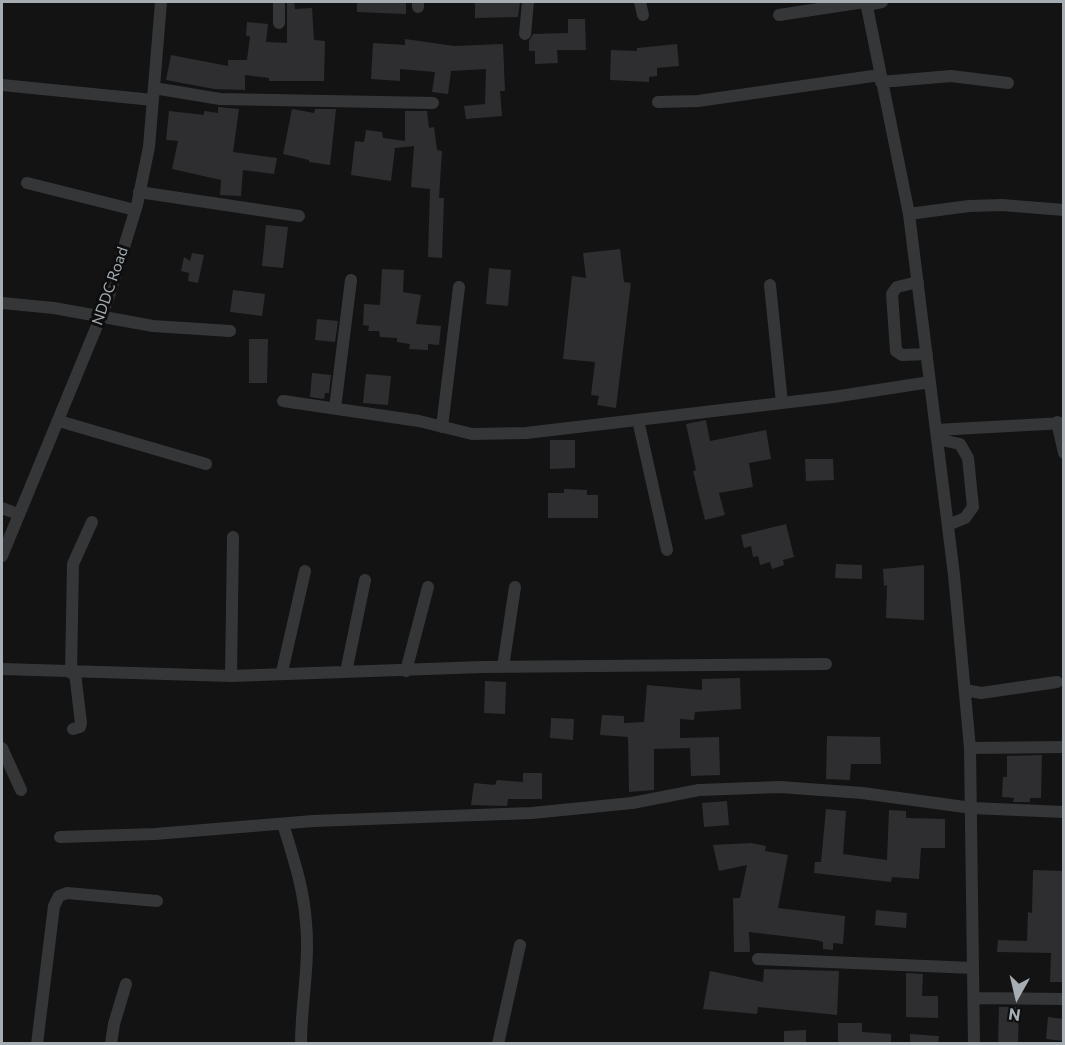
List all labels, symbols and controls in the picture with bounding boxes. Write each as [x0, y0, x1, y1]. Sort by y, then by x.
street label: NDDC Road [88, 245, 132, 327]
north arrow [987, 967, 1047, 1027]
text: N [1007, 1005, 1022, 1026]

